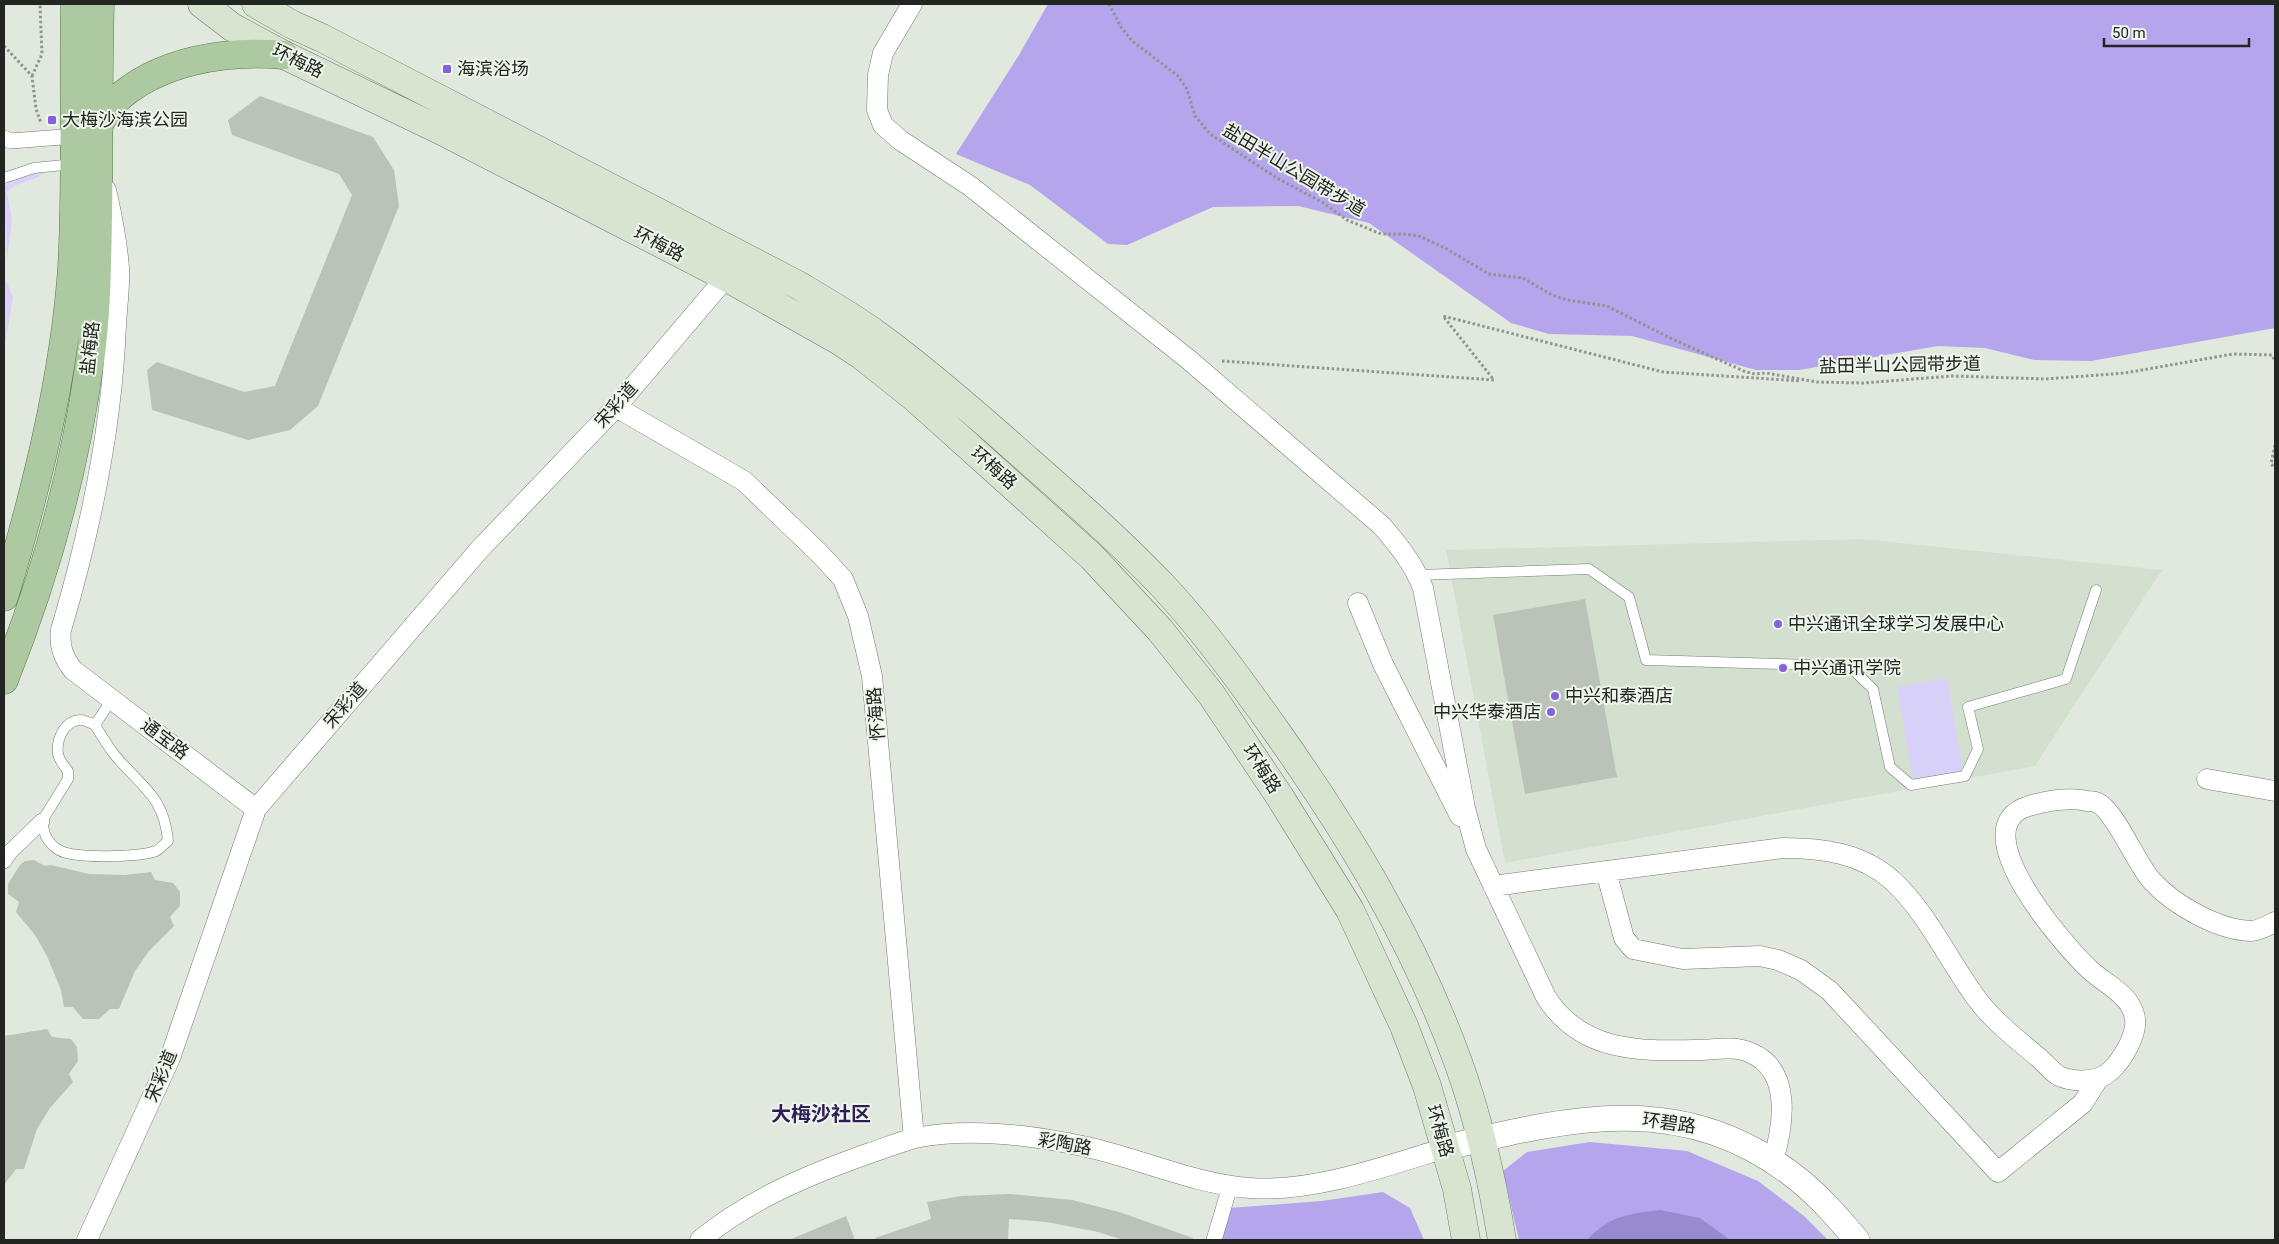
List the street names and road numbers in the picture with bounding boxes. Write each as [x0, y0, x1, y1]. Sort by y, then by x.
street label: 环梅路 [269, 39, 327, 82]
street label: 盐田半山公园带步道 [1219, 119, 1369, 220]
street label: 环梅路 [630, 222, 688, 265]
street label: 盐梅路 [76, 320, 103, 376]
street label: 盐田半山公园带步道 [1819, 353, 1981, 376]
street label: 宋彩道 [590, 378, 641, 432]
street label: 环梅路 [967, 442, 1022, 493]
street label: 宋彩道 [319, 677, 370, 732]
street label: 怀海路 [863, 686, 888, 742]
street label: 通宝路 [137, 714, 193, 763]
street label: 环梅路 [1239, 740, 1286, 797]
street label: 宋彩道 [140, 1047, 181, 1105]
street label: 环梅路 [1423, 1102, 1458, 1160]
street label: 环碧路 [1641, 1108, 1697, 1137]
street label: 彩陶路 [1037, 1128, 1093, 1159]

